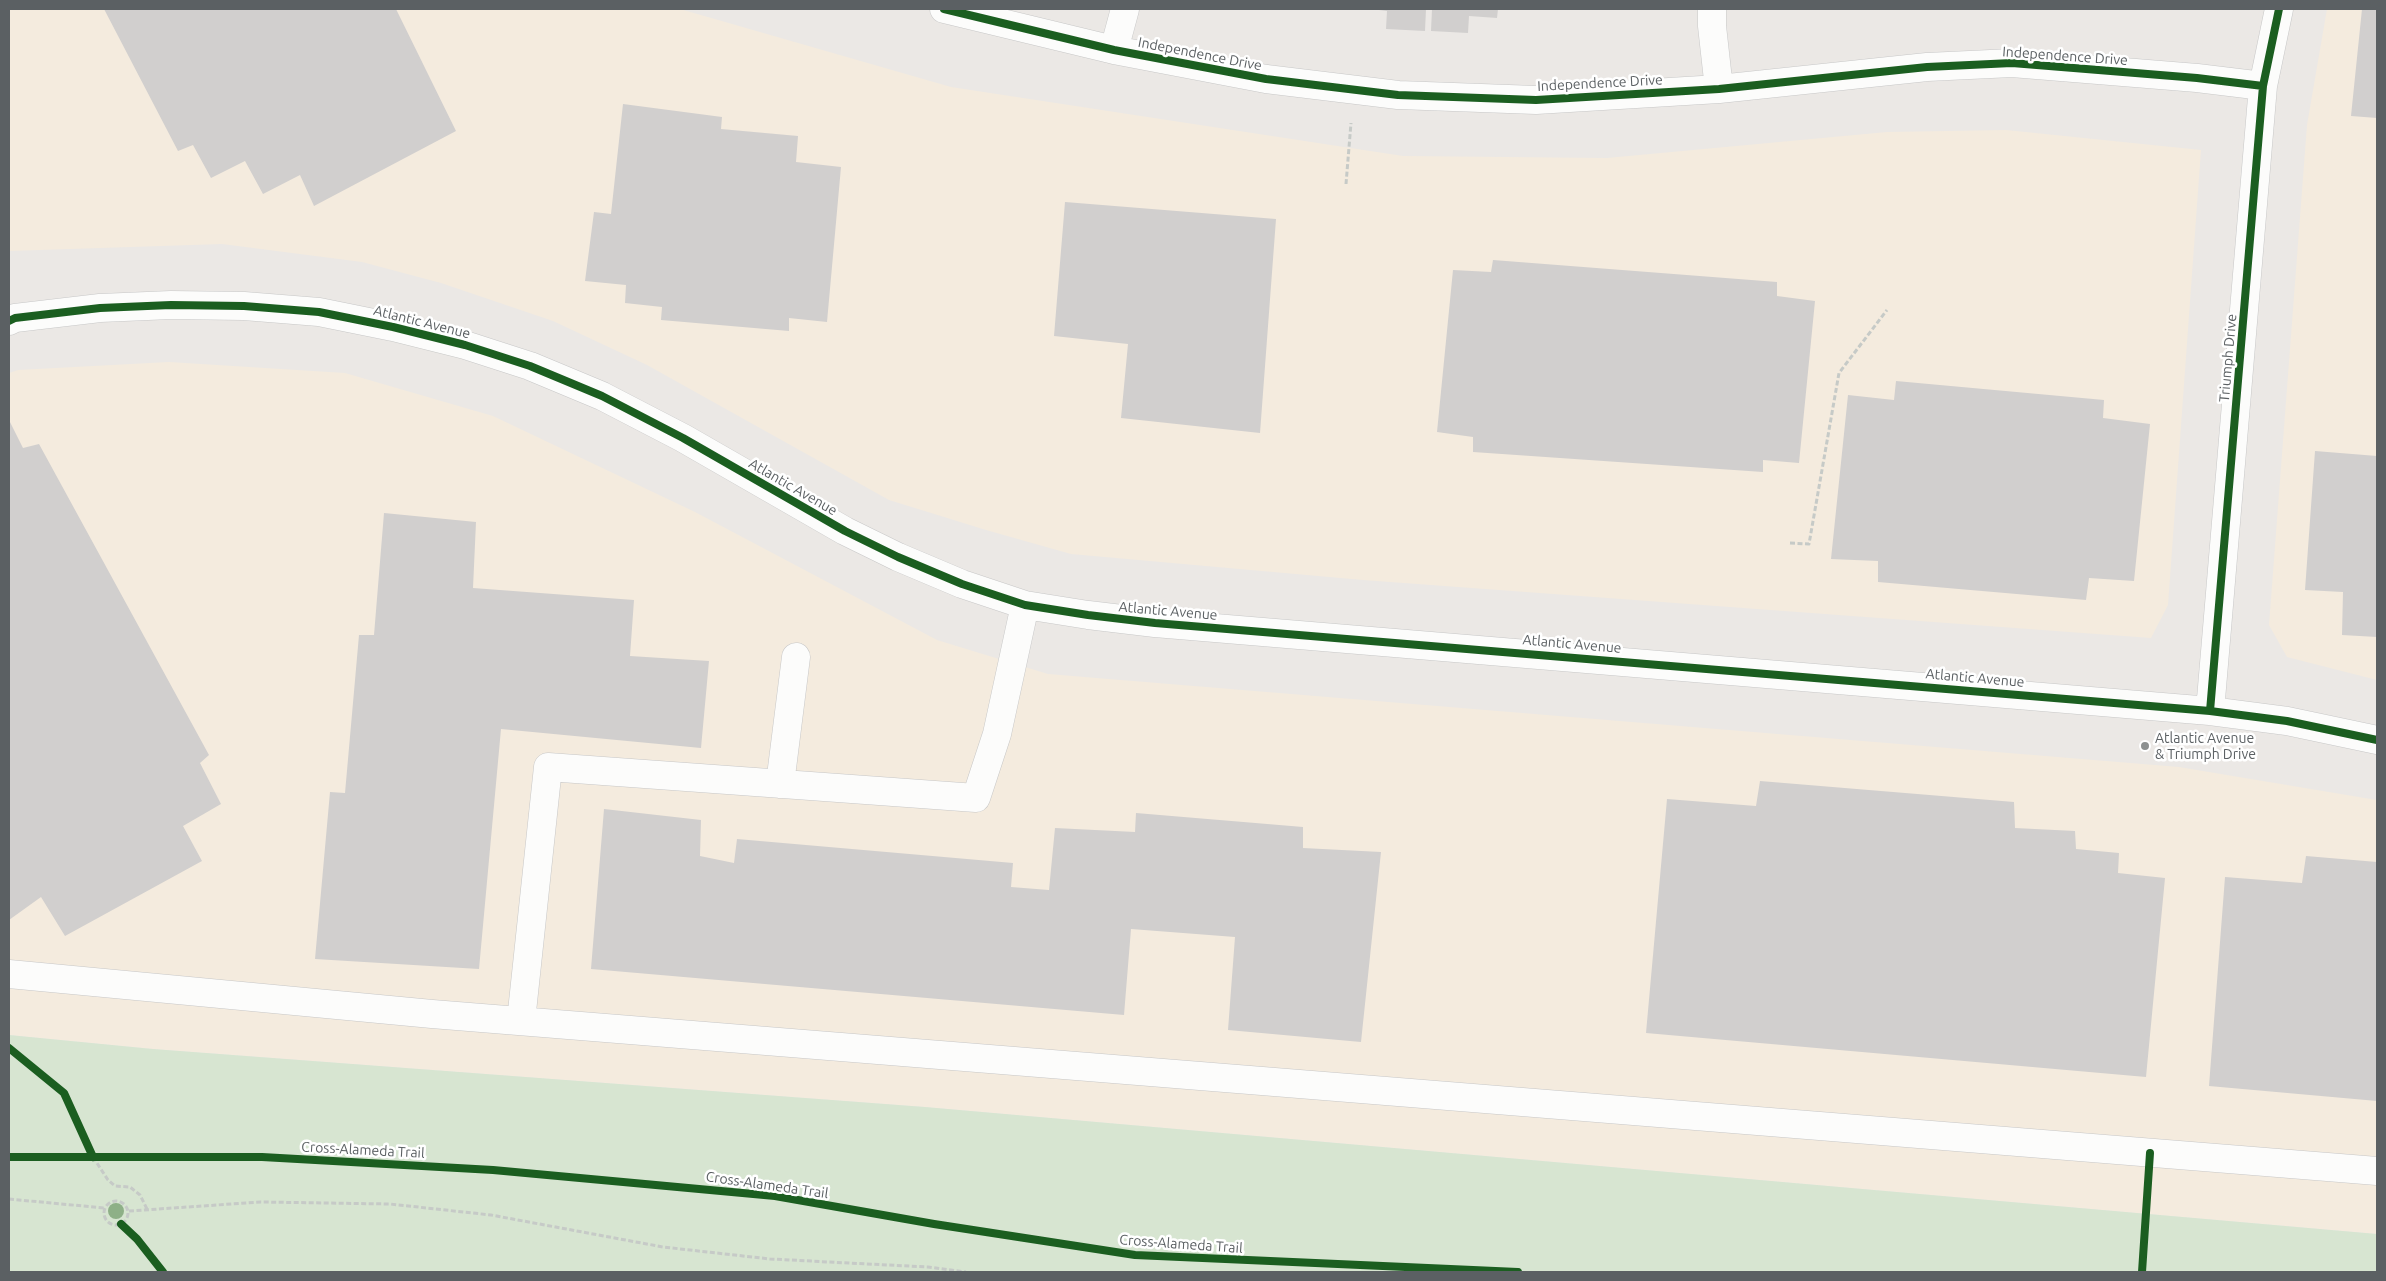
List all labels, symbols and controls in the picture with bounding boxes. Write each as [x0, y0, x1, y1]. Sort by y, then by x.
street label: Independence Drive [1137, 34, 1263, 74]
street label: Independence Drive [2002, 43, 2128, 69]
street label: Independence Drive [1537, 71, 1663, 95]
street label: Atlantic Avenue [372, 302, 472, 342]
street label: Triumph Drive [2216, 313, 2240, 403]
street label: Atlantic Avenue [746, 455, 840, 519]
street label: Atlantic Avenue [1118, 598, 1218, 624]
street label: Atlantic Avenue [1522, 631, 1622, 657]
street label: Atlantic Avenue [1925, 665, 2025, 691]
place label: Atlantic Avenue & Triumph Drive [2155, 730, 2256, 762]
marker: Atlantic Avenue & Triumph Drive [2139, 740, 2151, 752]
street label: Cross-Alameda Trail [301, 1138, 425, 1162]
street label: Cross-Alameda Trail [705, 1168, 829, 1202]
street label: Cross-Alameda Trail [1119, 1231, 1243, 1257]

